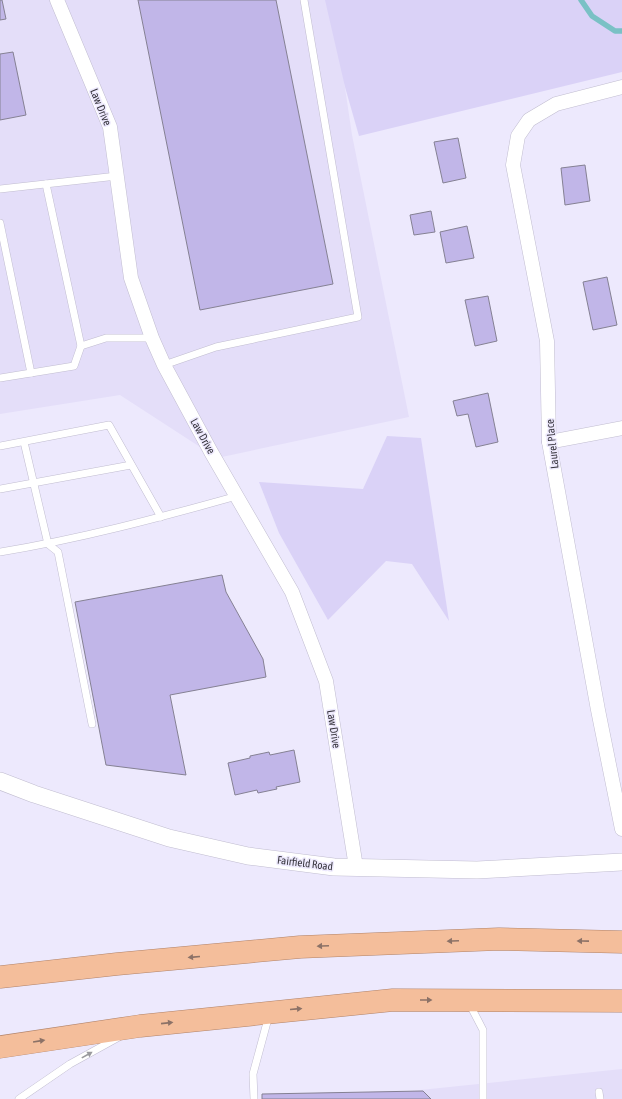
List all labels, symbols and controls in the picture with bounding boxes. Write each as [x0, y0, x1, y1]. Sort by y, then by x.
street label: Law Drive [88, 87, 114, 127]
street label: Law Drive [188, 416, 218, 456]
street label: Laurel Place [543, 419, 561, 469]
street label: Law Drive [325, 709, 343, 749]
street label: Fairfield Road [276, 854, 334, 872]
one-way arrow [446, 938, 459, 944]
one-way arrow [576, 938, 589, 944]
one-way arrow [317, 943, 329, 950]
one-way arrow [188, 953, 200, 960]
one-way arrow [420, 997, 433, 1003]
one-way arrow [290, 1006, 302, 1013]
one-way arrow [161, 1020, 173, 1026]
one-way arrow [32, 1038, 45, 1044]
one-way arrow [81, 1052, 92, 1058]

